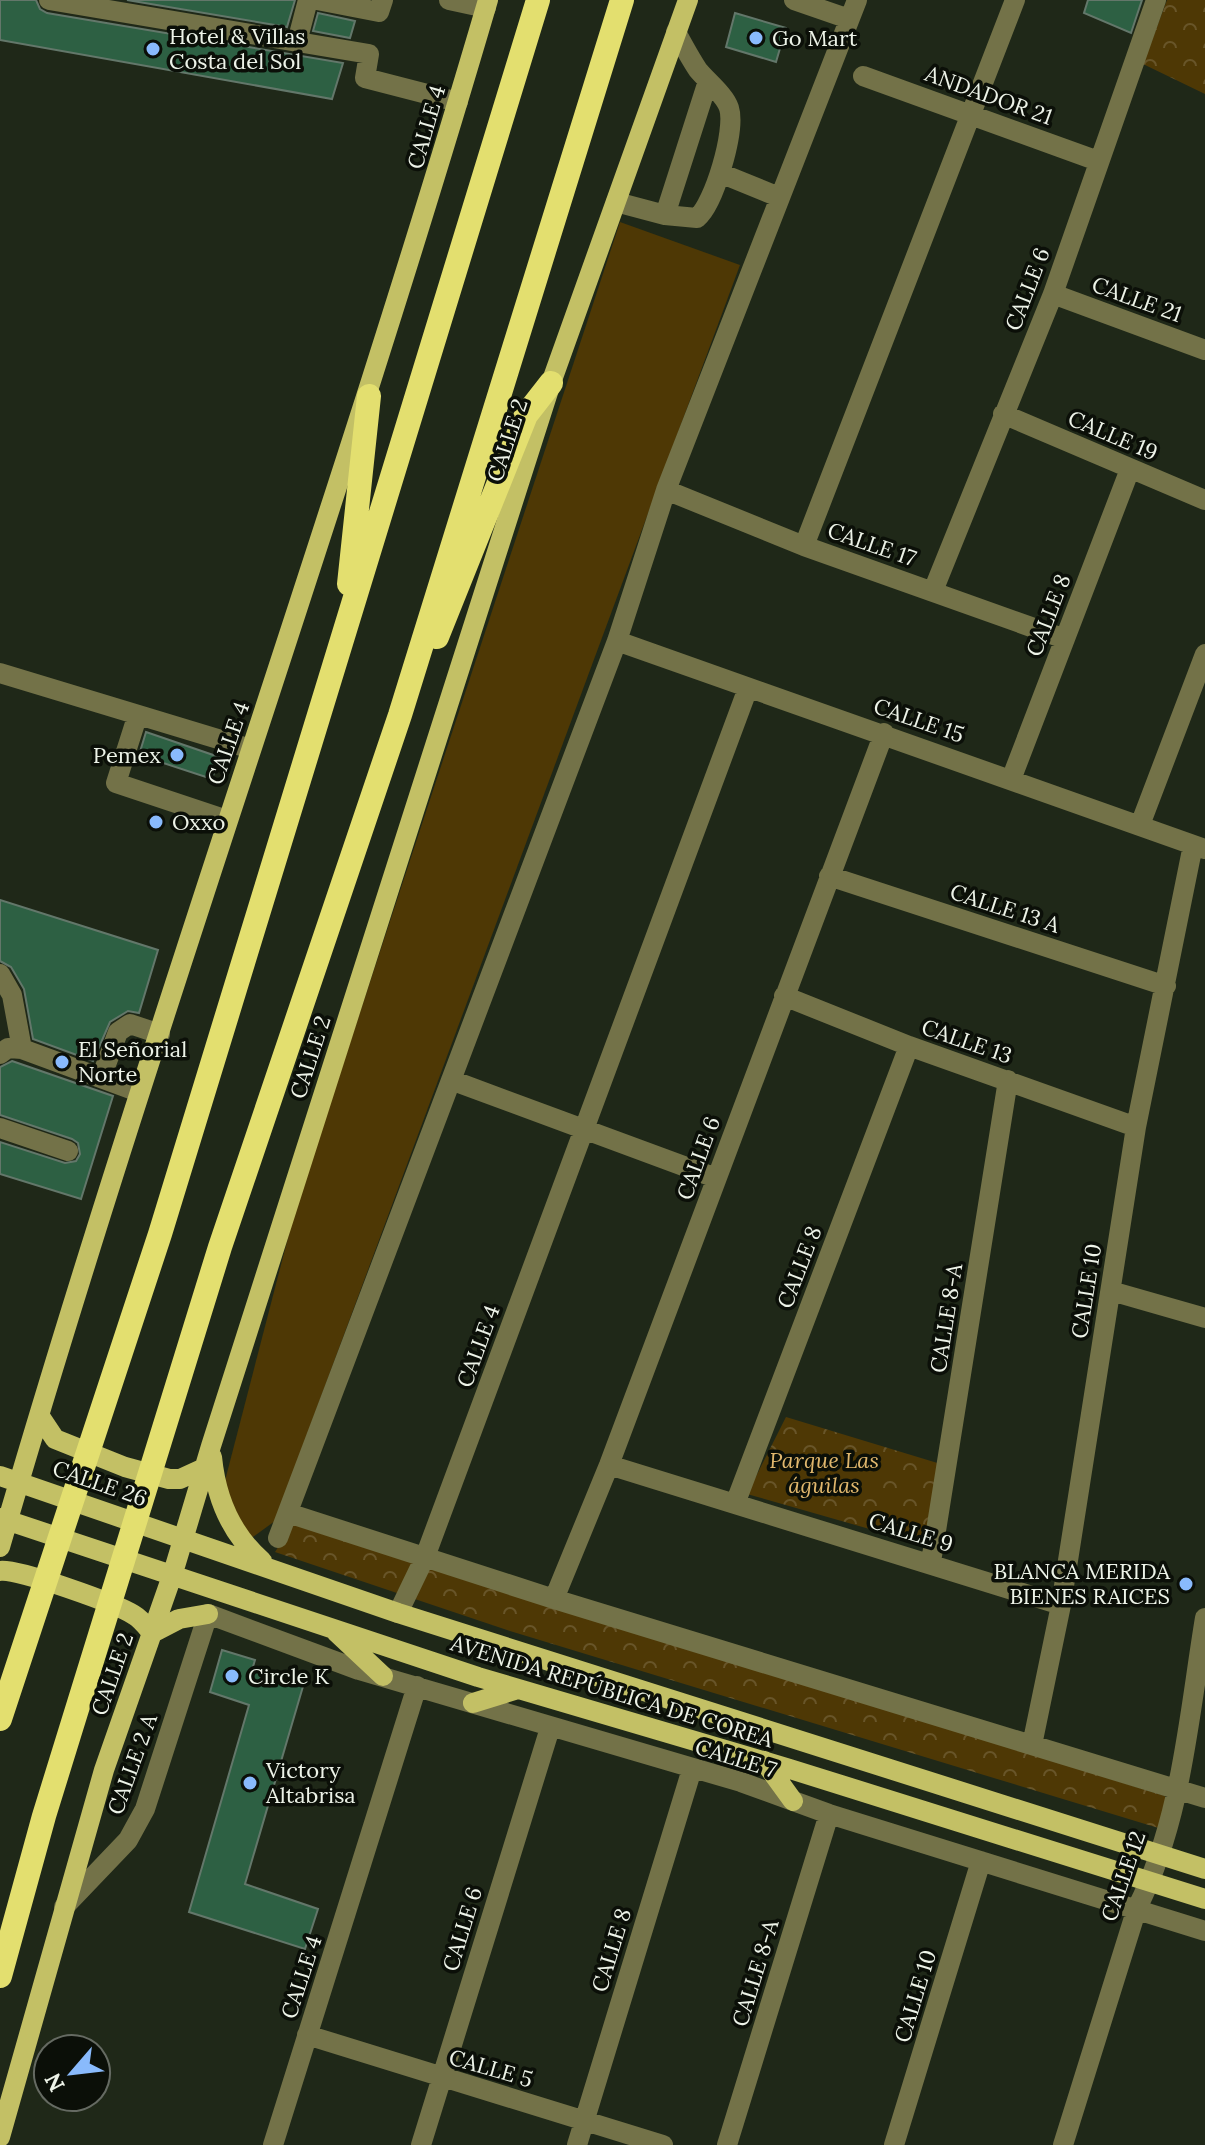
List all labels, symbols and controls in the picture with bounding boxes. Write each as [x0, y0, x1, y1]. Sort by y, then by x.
place label: Hotel & Villas Costa del Sol [169, 22, 306, 75]
place label: Go Mart [772, 24, 858, 52]
marker: Go Mart [747, 29, 765, 47]
marker: Hotel & Villas Costa del Sol [144, 40, 162, 58]
street label: ANDADOR 21 [921, 59, 1056, 131]
street label: CALLE 4 [401, 82, 451, 172]
street label: CALLE 6 [998, 244, 1056, 334]
street label: CALLE 21 [1088, 270, 1186, 328]
street label: CALLE 2 [480, 395, 534, 485]
street label: CALLE 19 [1064, 404, 1162, 466]
street label: CALLE 17 [824, 516, 920, 572]
street label: CALLE 8 [1019, 570, 1077, 660]
street label: CALLE 15 [870, 691, 968, 749]
street label: CALLE 4 [201, 698, 255, 788]
place label: Pemex [93, 741, 161, 769]
marker: Pemex [168, 746, 186, 764]
place label: Oxxo [172, 808, 225, 836]
marker: Oxxo [147, 813, 165, 831]
street label: CALLE 13 A [947, 877, 1065, 939]
street label: CALLE 2 [283, 1012, 337, 1102]
street label: CALLE 13 [918, 1012, 1016, 1070]
place label: El Señorial Norte [78, 1035, 187, 1088]
marker: El Señorial Norte [53, 1053, 71, 1071]
street label: CALLE 6 [670, 1113, 726, 1203]
street label: CALLE 8 [770, 1222, 828, 1312]
street label: CALLE 10 [1065, 1242, 1107, 1340]
street label: CALLE 8-A [924, 1260, 969, 1375]
street label: CALLE 4 [450, 1301, 506, 1391]
park label: Parque Las águilas [769, 1446, 879, 1499]
street label: CALLE 26 [49, 1454, 151, 1512]
street label: CALLE 9 [866, 1506, 956, 1558]
place label: BLANCA MERIDA BIENES RAICES [993, 1557, 1171, 1610]
marker: BLANCA MERIDA BIENES RAICES [1177, 1575, 1195, 1593]
street label: AVENIDA REPÚBLICA DE COREA [446, 1628, 778, 1754]
street label: CALLE 2 [85, 1629, 139, 1719]
place label: Circle K [248, 1662, 329, 1690]
marker: Circle K [223, 1667, 241, 1685]
street label: CALLE 2 A [101, 1709, 164, 1818]
street label: CALLE 7 [692, 1732, 780, 1784]
place label: Victory Altabrisa [265, 1756, 356, 1809]
marker: Victory Altabrisa [241, 1774, 259, 1792]
street label: CALLE 12 [1095, 1827, 1151, 1925]
street label: CALLE 6 [436, 1884, 488, 1974]
street label: CALLE 8 [585, 1905, 637, 1995]
street label: CALLE 8-A [725, 1915, 785, 2030]
street label: CALLE 4 [274, 1932, 328, 2022]
street label: CALLE 10 [888, 1946, 942, 2046]
north arrow [32, 2033, 112, 2113]
street label: CALLE 5 [446, 2043, 536, 2093]
text: N [38, 2068, 71, 2096]

